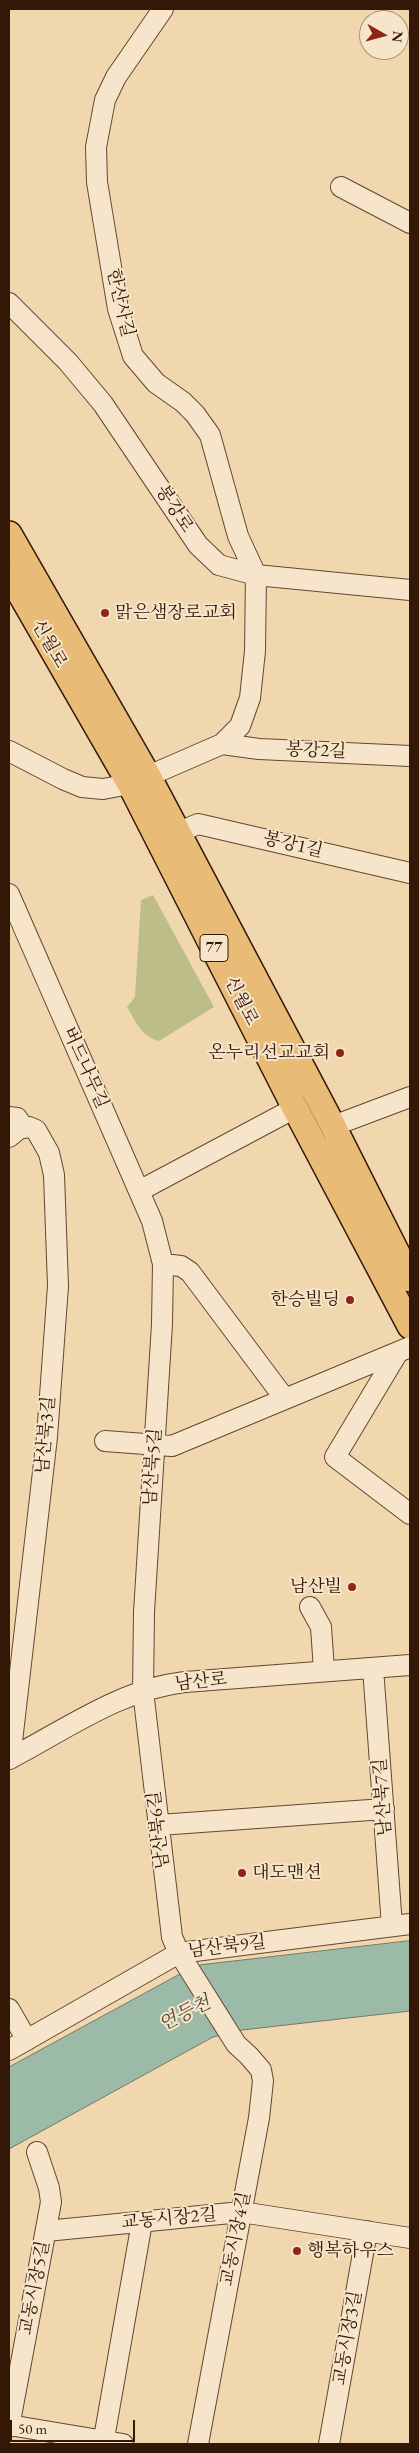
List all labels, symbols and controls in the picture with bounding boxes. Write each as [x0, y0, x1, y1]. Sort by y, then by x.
north arrow [359, 10, 409, 60]
text: N [388, 30, 408, 43]
street label: 한산사길 [102, 267, 138, 339]
street label: 봉강로 [151, 481, 197, 537]
place label: 맑은샘장로교회 [115, 602, 237, 624]
marker: 맑은샘장로교회 [99, 607, 111, 619]
street label: 신월로 [27, 616, 71, 672]
street label: 봉강2길 [285, 739, 347, 763]
street label: 봉강1길 [261, 828, 325, 862]
road number: 77 [200, 934, 228, 961]
street label: 신월로 [220, 973, 262, 1029]
street label: 버드나무길 [57, 1024, 113, 1112]
place label: 온누리선교교회 [208, 1042, 330, 1064]
marker: 온누리선교교회 [334, 1047, 346, 1059]
place label: 한승빌딩 [270, 1289, 340, 1311]
marker: 한승빌딩 [344, 1294, 356, 1306]
street label: 남산북3길 [32, 1395, 60, 1475]
street label: 남산북5길 [139, 1427, 167, 1507]
place label: 남산빌 [290, 1576, 342, 1598]
marker: 남산빌 [346, 1581, 358, 1593]
street label: 남산로 [174, 1669, 228, 1695]
street label: 남산북7길 [369, 1757, 397, 1837]
street label: 남산북6길 [144, 1790, 174, 1870]
place label: 대도맨션 [252, 1862, 322, 1884]
marker: 대도맨션 [236, 1867, 248, 1879]
street label: 남산북9길 [187, 1932, 267, 1962]
water label: 연등천 [155, 1991, 215, 2037]
street label: 교동시장4길 [216, 2190, 256, 2288]
street label: 교동시장2길 [120, 2204, 218, 2234]
street label: 교동시장5길 [15, 2239, 55, 2337]
place label: 행복하우스 [307, 2240, 394, 2262]
marker: 행복하우스 [291, 2245, 303, 2257]
street label: 교동시장3길 [329, 2289, 367, 2387]
scale bar [12, 2410, 138, 2442]
text: 50 m [18, 2419, 47, 2438]

